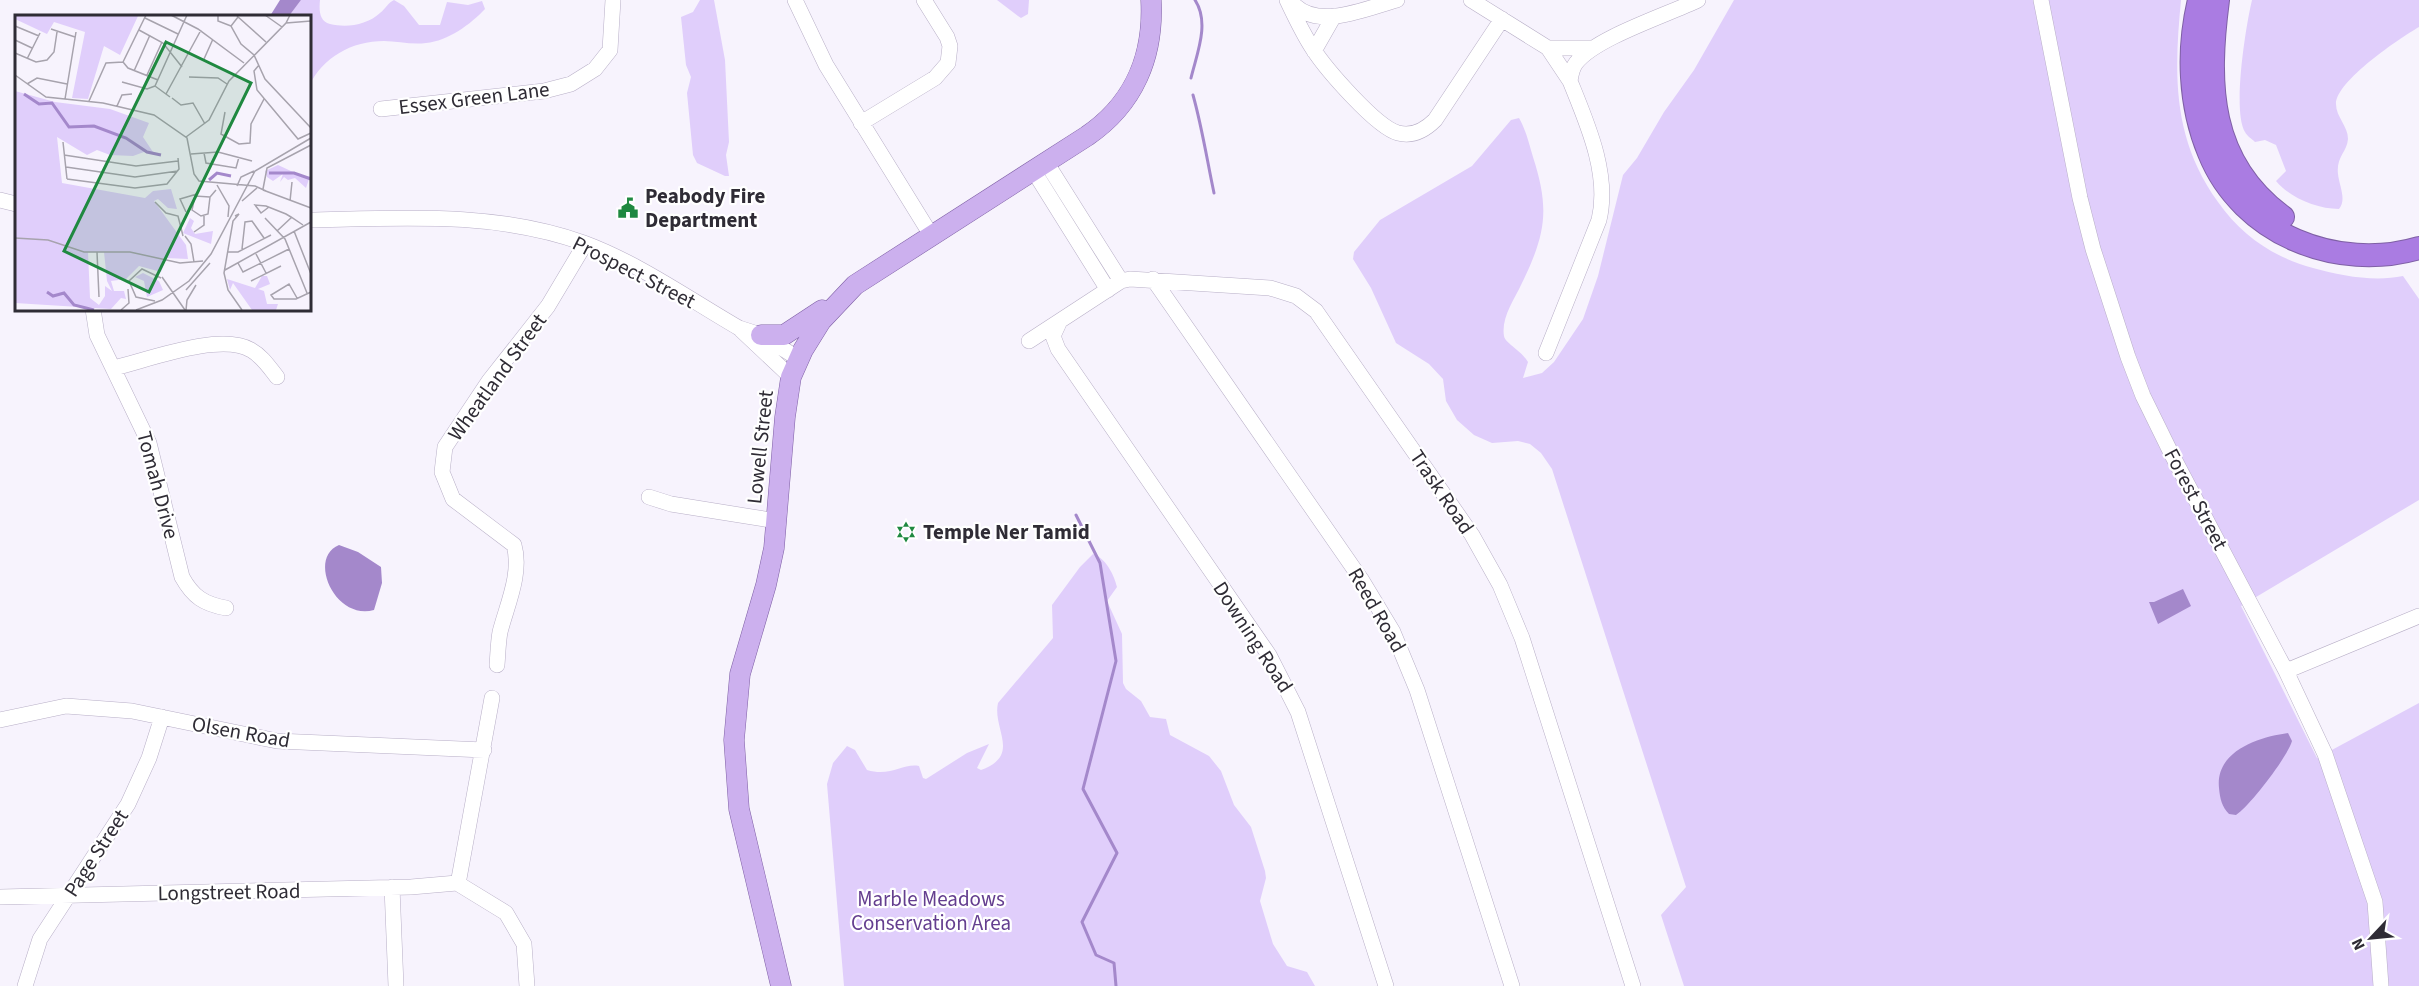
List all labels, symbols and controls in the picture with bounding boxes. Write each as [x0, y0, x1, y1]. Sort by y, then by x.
inset map [15, 15, 310, 310]
street label: Essex Green Lane [397, 74, 551, 122]
place label: Peabody Fire Department [645, 181, 766, 235]
public building icon: Peabody Fire Department [616, 196, 640, 220]
street label: Prospect Street [567, 228, 701, 316]
street label: Wheatland Street [440, 307, 554, 447]
street label: Lowell Street [739, 389, 781, 505]
street label: Tomah Drive [129, 428, 187, 542]
street label: Forest Street [2157, 443, 2235, 555]
street label: Trask Road [1403, 444, 1481, 540]
place label: Temple Ner Tamid [923, 517, 1090, 547]
synagogue icon: Temple Ner Tamid [894, 520, 918, 544]
street label: Reed Road [1341, 562, 1413, 658]
street label: Downing Road [1206, 575, 1300, 699]
street label: Olsen Road [190, 709, 292, 755]
street label: Page Street [56, 803, 136, 903]
street label: Longstreet Road [157, 876, 301, 908]
park label: Marble Meadows Conservation Area [851, 884, 1011, 938]
north arrow [2341, 908, 2401, 968]
text: N [2346, 935, 2371, 954]

